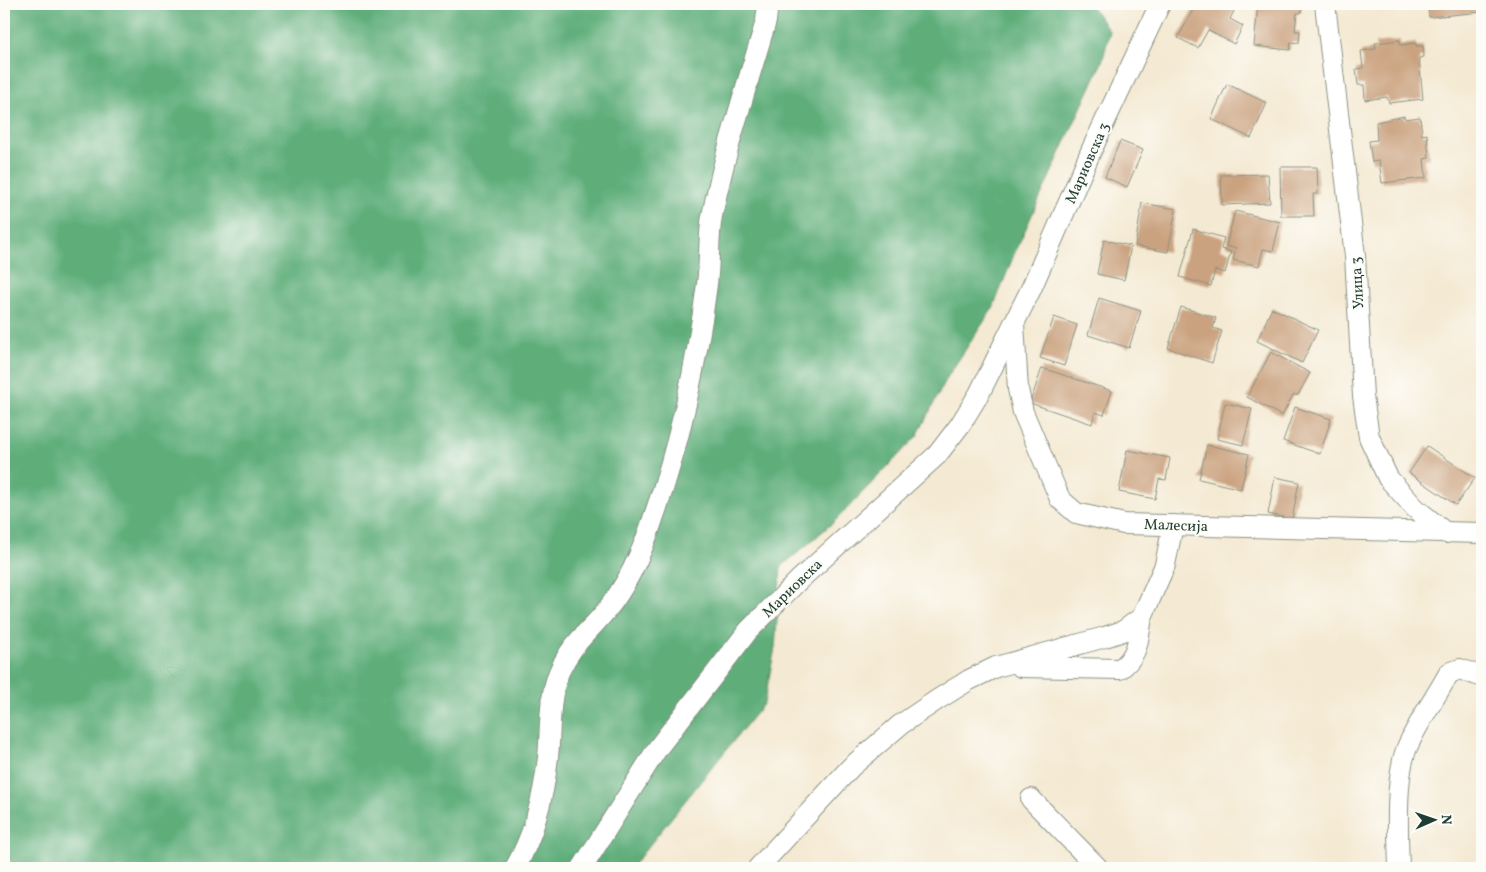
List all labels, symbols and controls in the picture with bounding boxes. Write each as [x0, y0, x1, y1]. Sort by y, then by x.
street label: Мариовска 3 [1061, 120, 1116, 208]
street label: Улица 3 [1347, 256, 1370, 310]
street label: Малесија [1143, 515, 1208, 538]
street label: Мариовска [758, 555, 828, 623]
north arrow [1408, 794, 1458, 844]
text: N [1436, 814, 1455, 825]

